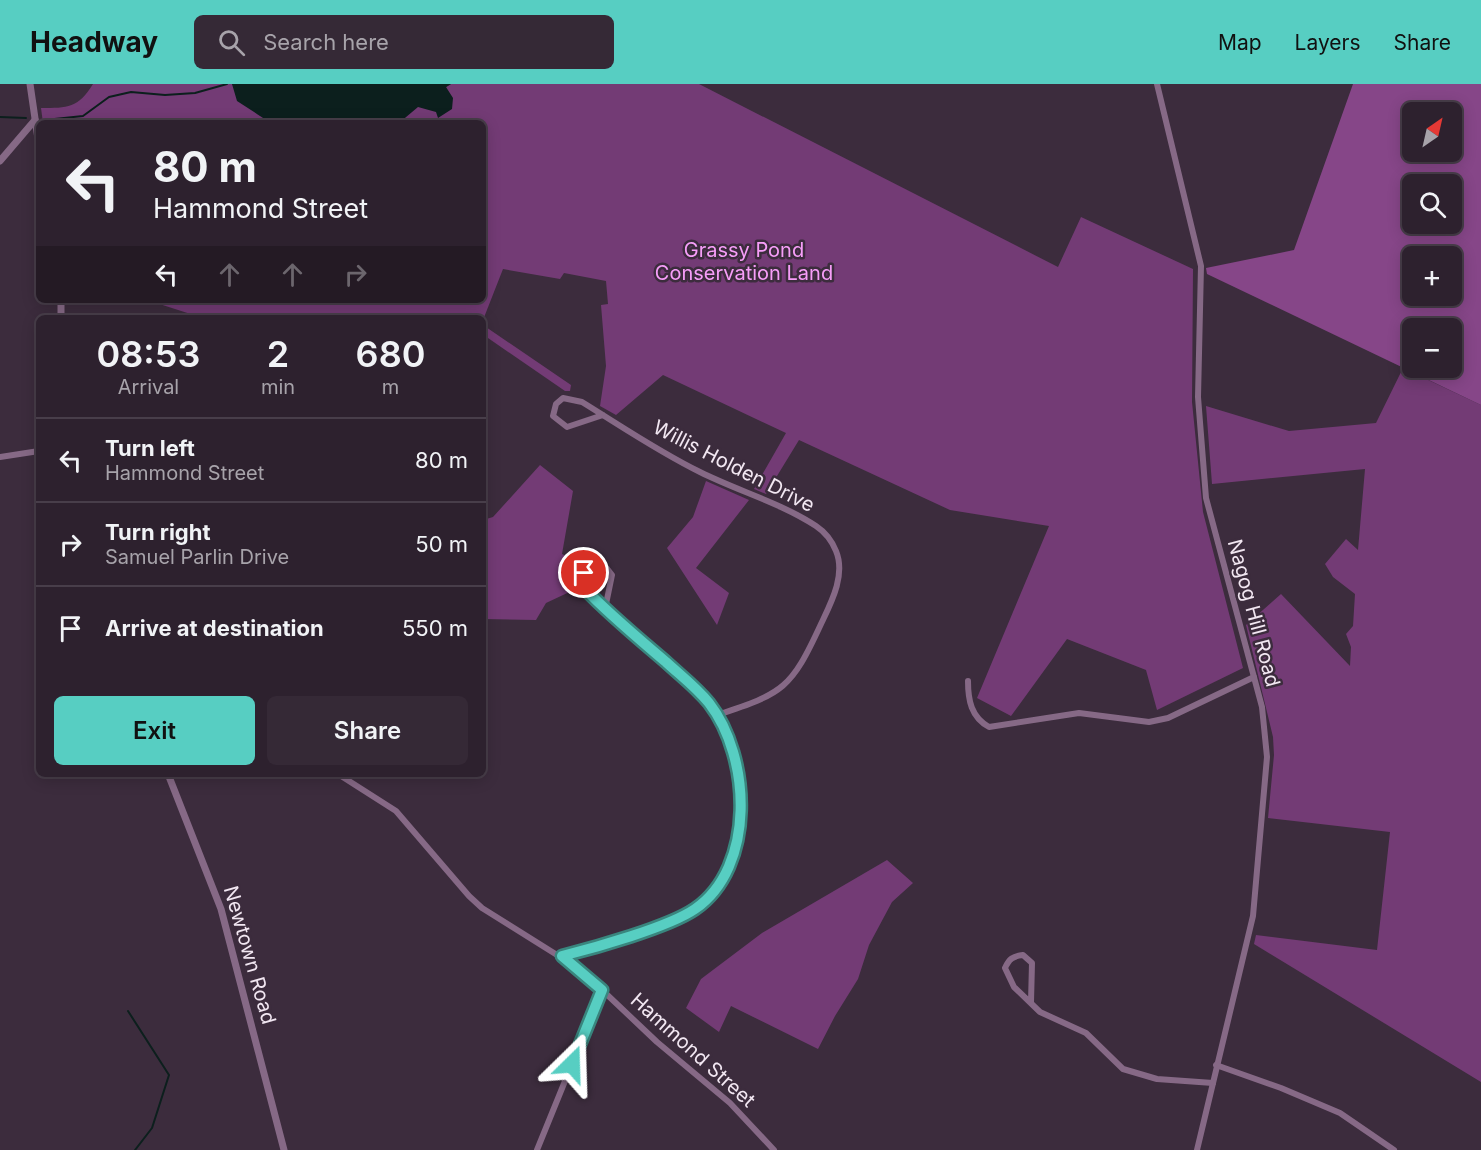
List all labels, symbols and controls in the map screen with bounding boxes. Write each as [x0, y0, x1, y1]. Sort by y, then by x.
search box [194, 15, 614, 69]
text: Headway [30, 25, 158, 59]
icon: search [215, 26, 248, 59]
text: Search here [263, 29, 389, 55]
text: Map [1218, 30, 1262, 55]
text: Layers [1295, 30, 1361, 55]
text: Share [1394, 30, 1451, 55]
north arrow [1402, 102, 1462, 162]
map controls [1402, 102, 1462, 378]
text: 80 m [153, 141, 257, 192]
icon: left [54, 144, 132, 222]
button: search [1402, 174, 1462, 234]
text: Hammond Street [153, 192, 368, 225]
park label: Grassy Pond Conservation Land [655, 238, 833, 285]
button: + [1402, 246, 1462, 306]
icon: left [150, 258, 183, 291]
icon: ahead [213, 258, 246, 291]
icon: ahead [276, 258, 309, 291]
icon: right [339, 258, 372, 291]
button: − [1402, 318, 1462, 378]
text: 08:53 [97, 332, 200, 376]
text: 2 [267, 332, 289, 376]
text: 680 [356, 332, 425, 376]
text: Arrival [118, 375, 179, 399]
text: min [261, 375, 295, 399]
text: m [382, 375, 399, 399]
street label: Willis Holden Drive [649, 415, 819, 517]
text: Turn left [105, 435, 195, 461]
icon: left [54, 444, 87, 477]
text: 80 m [415, 447, 468, 473]
text: Hammond Street [105, 461, 264, 485]
text: Turn right [105, 519, 211, 545]
icon: right [54, 528, 87, 561]
text: 50 m [415, 531, 468, 557]
street label: Nagog Hill Road [1223, 537, 1285, 689]
text: Samuel Parlin Drive [105, 545, 289, 569]
pin [558, 547, 609, 598]
icon: arrive [567, 556, 600, 589]
icon: arrive [54, 612, 87, 645]
text: Arrive at destination [105, 615, 324, 641]
text: 550 m [402, 615, 468, 641]
button: Exit [54, 696, 255, 765]
button: Share [267, 696, 468, 765]
street label: Newtown Road [219, 883, 281, 1027]
street label: Hammond Street [626, 988, 761, 1113]
position arrow [540, 1032, 604, 1096]

